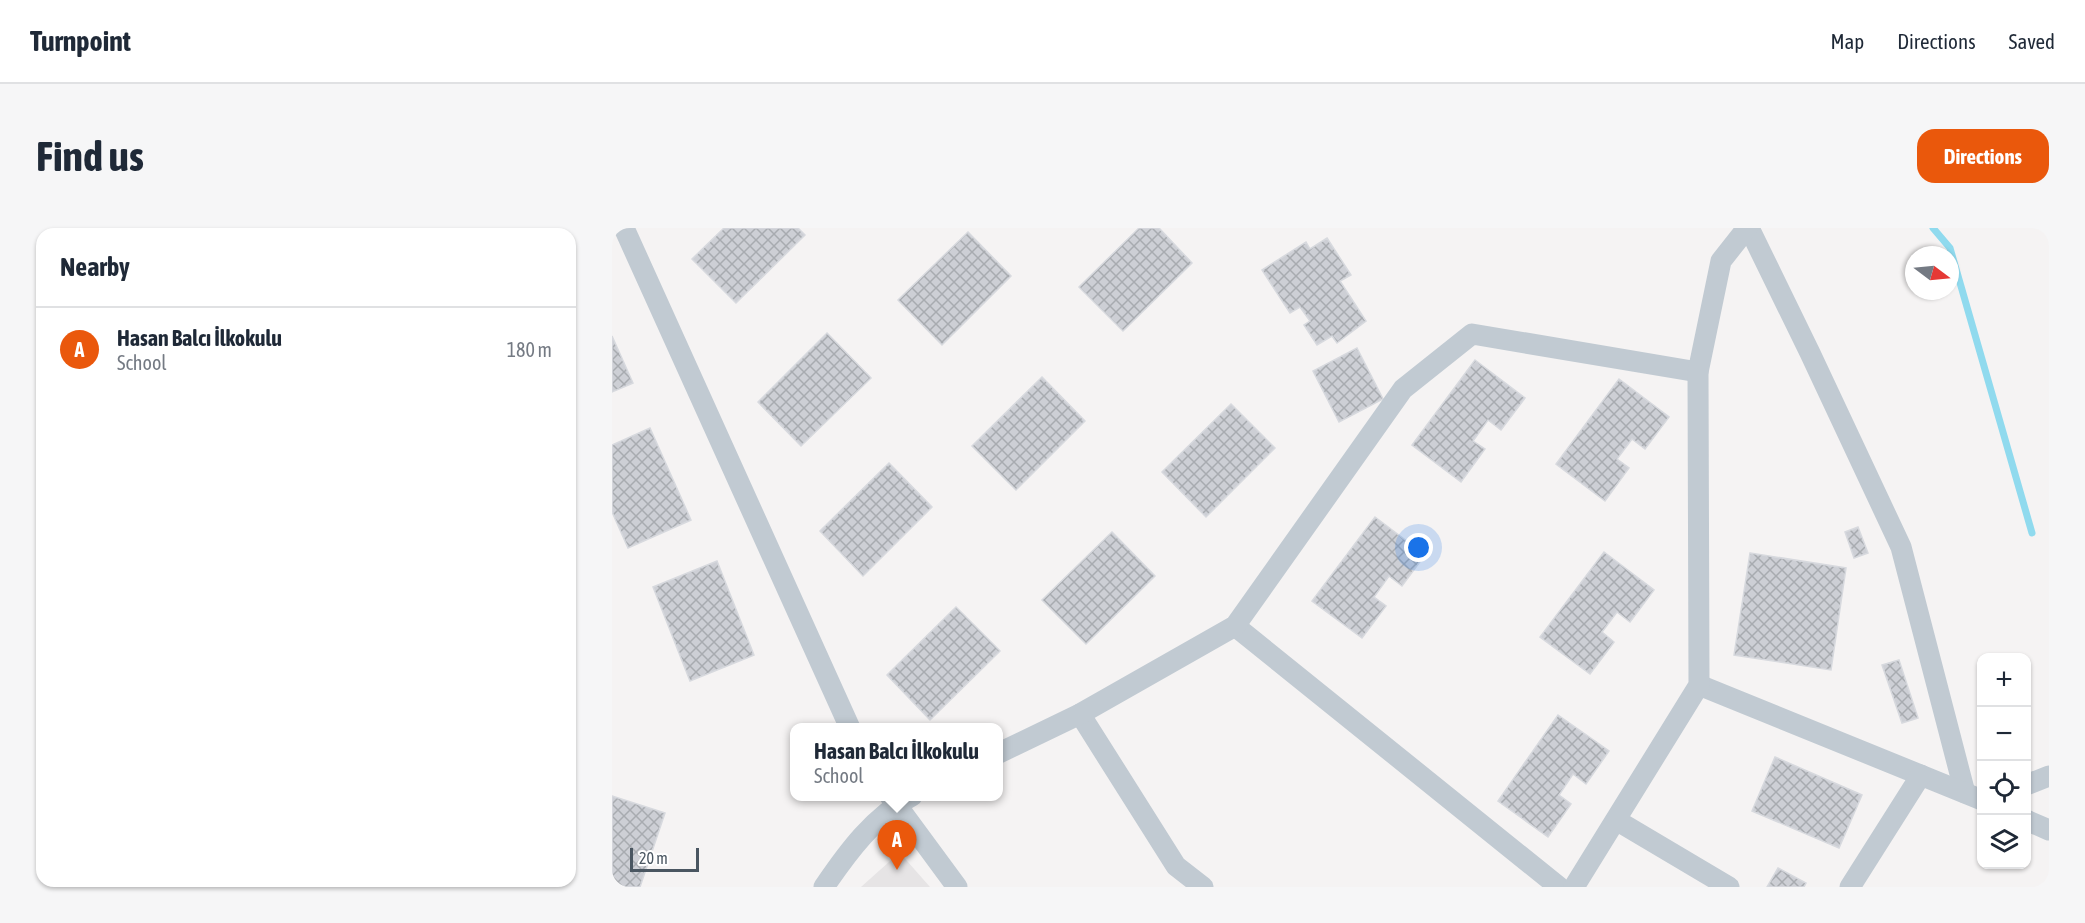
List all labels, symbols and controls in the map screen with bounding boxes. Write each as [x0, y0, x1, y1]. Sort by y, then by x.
text: Turnpoint [30, 25, 131, 57]
text: Map [1830, 29, 1864, 53]
text: Directions [1897, 29, 1976, 53]
text: Saved [2009, 29, 2055, 53]
button: Directions [1917, 129, 2049, 183]
text: Find us [36, 132, 144, 180]
north arrow [1905, 246, 1959, 300]
text: Nearby [60, 252, 130, 282]
text: Hasan Balcı İlkokulu [117, 325, 282, 351]
text: A [75, 338, 84, 361]
text: 180 m [507, 338, 552, 361]
text: School [117, 351, 167, 374]
your location [1404, 533, 1433, 562]
map controls [1977, 653, 2031, 869]
button: + [1977, 653, 2031, 707]
button: − [1977, 707, 2031, 761]
popup [790, 723, 1003, 801]
text: Hasan Balcı İlkokulu [814, 738, 979, 764]
button: locate [1977, 761, 2031, 815]
text: School [814, 764, 864, 787]
button: layers [1977, 815, 2031, 869]
pin: A [878, 820, 916, 870]
scale bar [630, 845, 699, 872]
text: 20 m [639, 849, 668, 867]

